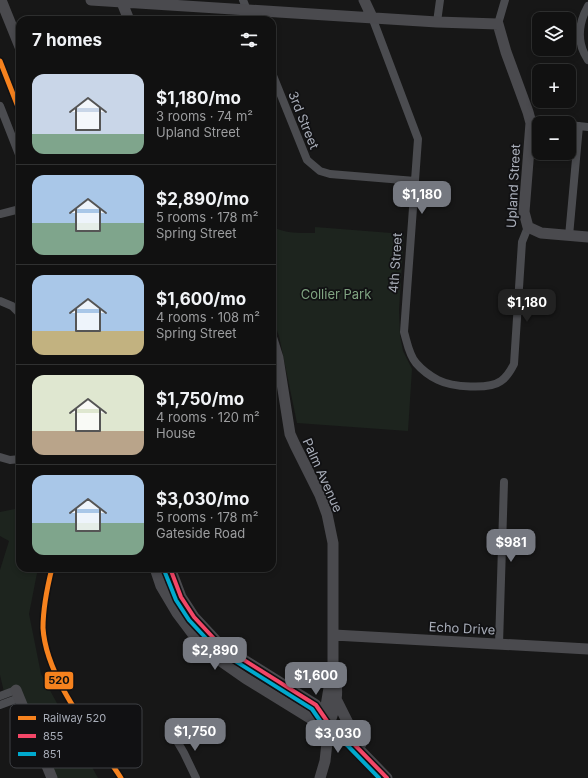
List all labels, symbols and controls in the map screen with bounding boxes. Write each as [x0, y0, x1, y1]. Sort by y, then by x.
map controls [532, 12, 576, 160]
button: layers [532, 12, 576, 56]
icon: filters [238, 29, 260, 51]
text: 7 homes [32, 30, 102, 50]
button: + [532, 64, 576, 108]
text: $1,180/mo [156, 88, 241, 108]
street label: 3rd Street [285, 89, 323, 151]
icon: home [64, 90, 112, 138]
text: 3 rooms · 74 m² [156, 108, 253, 124]
button: − [532, 116, 576, 160]
text: Upland Street [156, 124, 240, 140]
street label: Upland Street [503, 144, 523, 228]
pin: $1,180 [389, 181, 455, 215]
text: $1,180 [402, 186, 442, 202]
text: $2,890/mo [156, 189, 249, 209]
icon: home [64, 191, 112, 239]
text: 5 rooms · 178 m² [156, 209, 258, 225]
text: Spring Street [156, 225, 237, 241]
street label: 4th Street [385, 232, 405, 294]
park label: Collier Park [301, 286, 371, 302]
text: $1,600/mo [156, 289, 246, 309]
pin: $1,180 [494, 289, 560, 323]
icon: home [64, 291, 112, 339]
text: $1,180 [507, 294, 547, 310]
text: 4 rooms · 108 m² [156, 309, 260, 325]
text: Spring Street [156, 325, 237, 341]
text: $1,750/mo [156, 389, 244, 409]
icon: home [64, 391, 112, 439]
text: 4 rooms · 120 m² [156, 409, 260, 425]
text: House [156, 425, 196, 441]
street label: Palm Avenue [300, 435, 346, 515]
text: $3,030/mo [156, 489, 249, 509]
icon: home [64, 491, 112, 539]
text: 5 rooms · 178 m² [156, 509, 258, 525]
text: Gateside Road [156, 525, 245, 541]
pin: $981 [487, 529, 535, 563]
text: $981 [495, 534, 527, 550]
street label: Echo Drive [428, 618, 496, 638]
pin: $2,890 [182, 637, 248, 671]
text: $2,890 [192, 642, 238, 658]
pin: $1,600 [283, 662, 349, 696]
text: $1,600 [294, 667, 338, 683]
line badge: 520 [44, 671, 74, 690]
text: 520 [48, 673, 70, 687]
legend [10, 704, 142, 768]
text: Railway 520 [43, 711, 106, 725]
pin: $1,750 [162, 718, 228, 752]
pin: $3,030 [305, 720, 371, 754]
text: $1,750 [174, 723, 216, 739]
text: $3,030 [315, 725, 361, 741]
text: 855 [43, 729, 63, 743]
text: 851 [43, 747, 61, 761]

